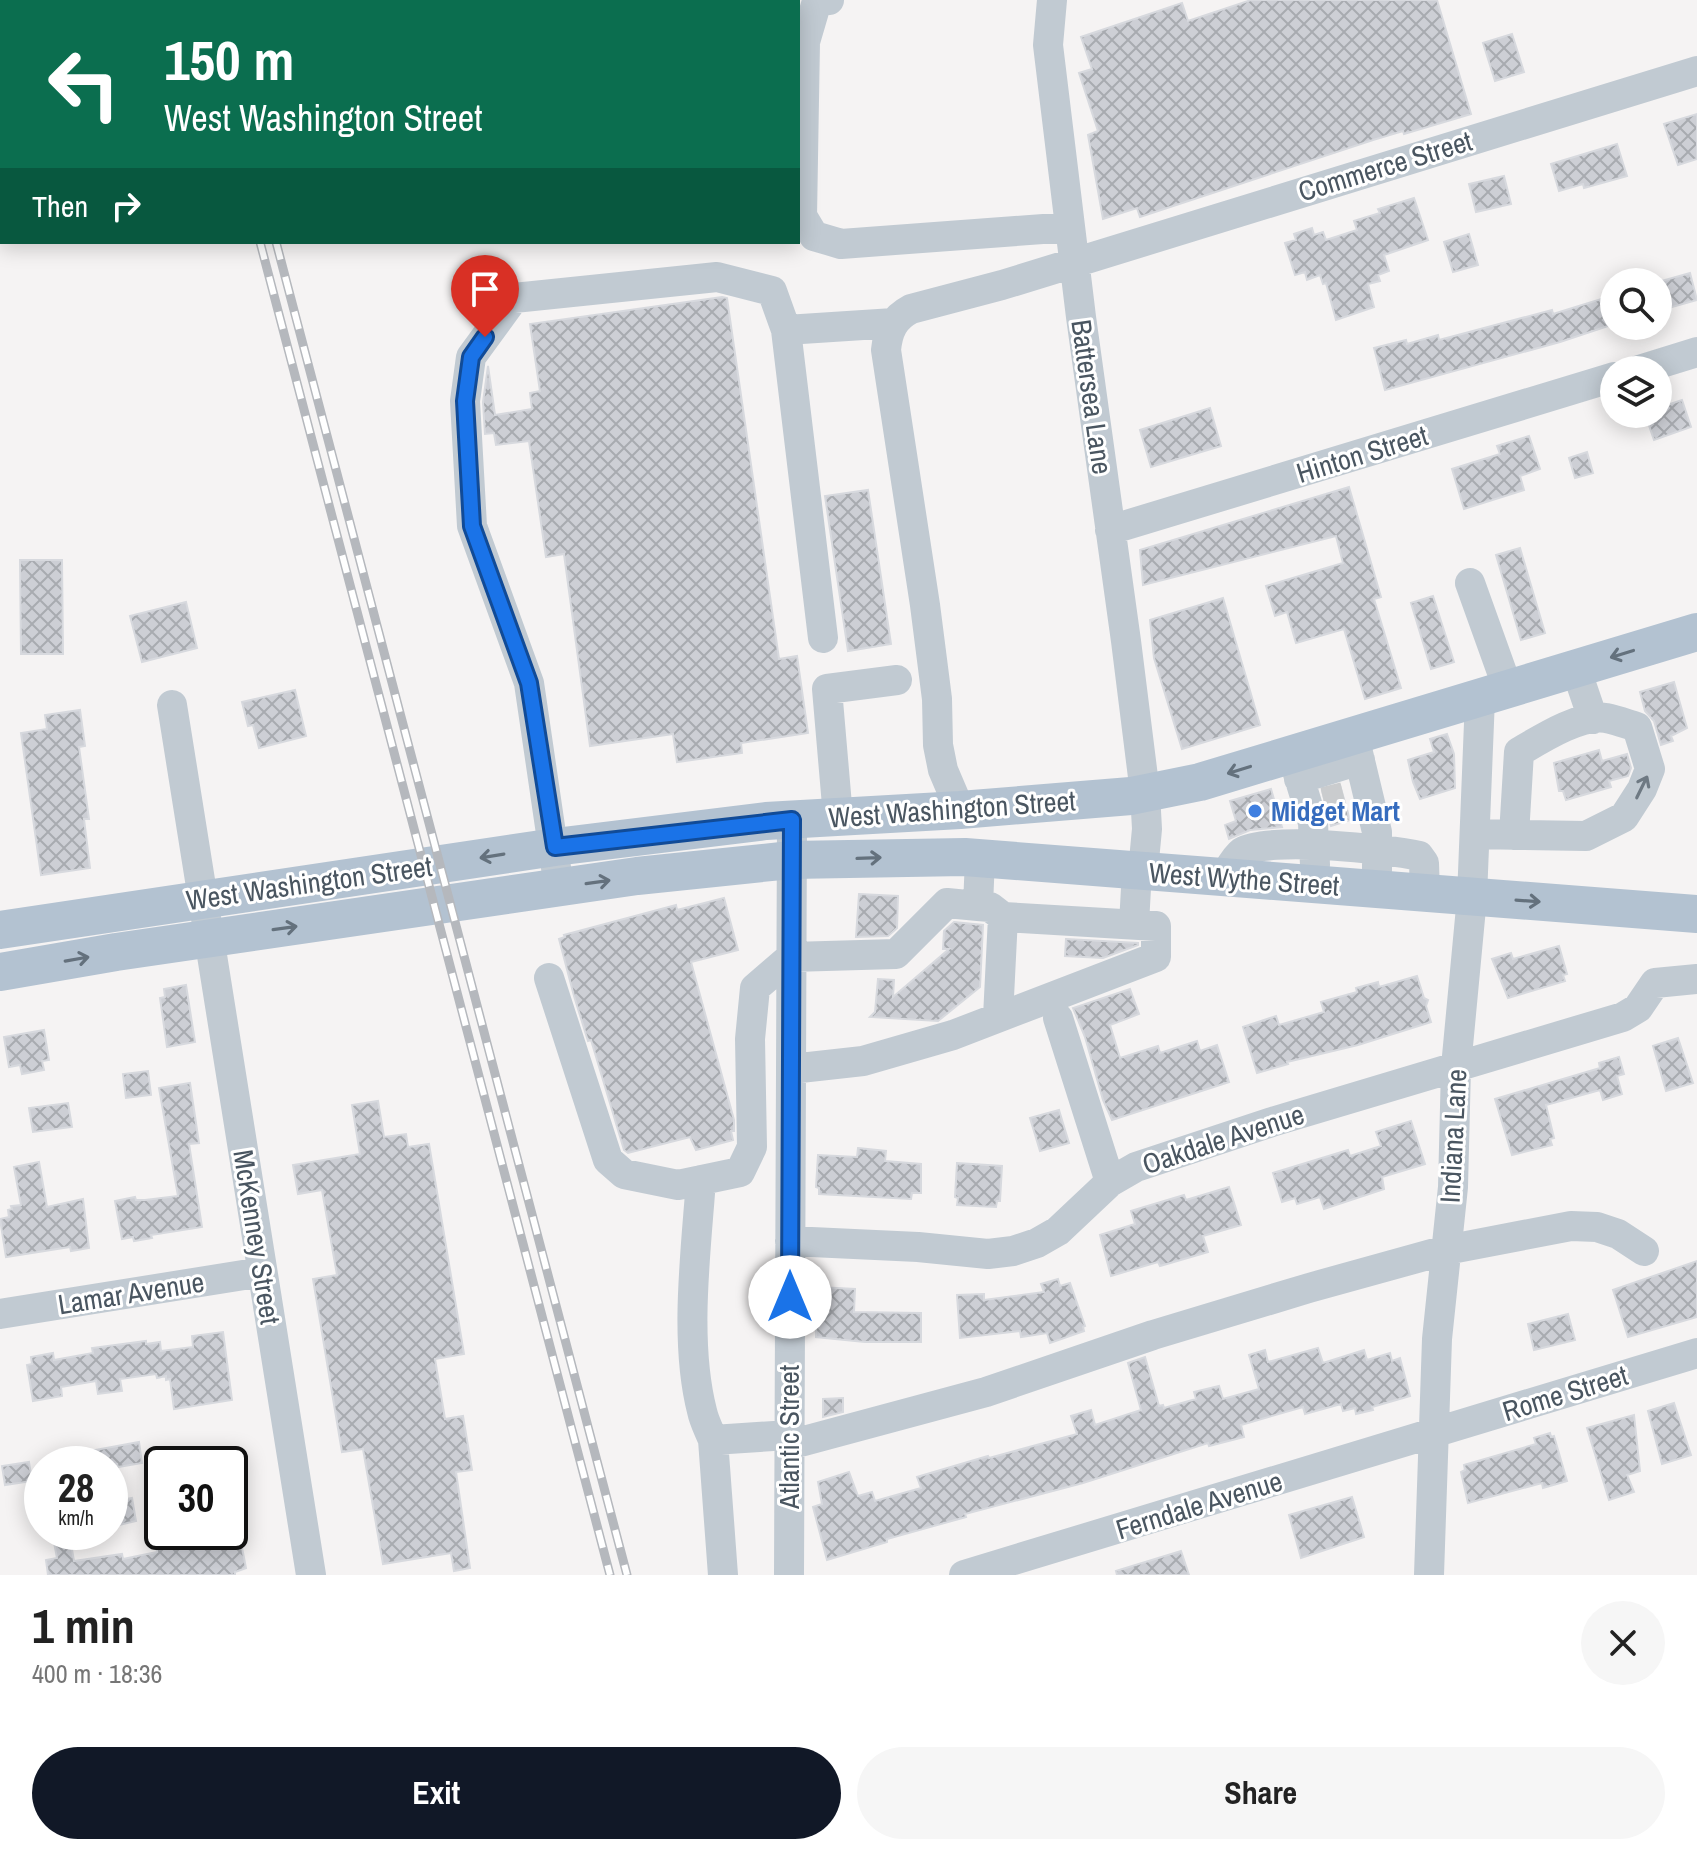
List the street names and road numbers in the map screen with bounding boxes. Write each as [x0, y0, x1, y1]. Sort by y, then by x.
street label: Commerce Street [1293, 122, 1477, 210]
street label: Battersea Lane [1062, 317, 1122, 477]
street label: Hinton Street [1292, 416, 1432, 492]
street label: West Washington Street [827, 781, 1077, 837]
street label: West Washington Street [184, 847, 434, 919]
street label: West Wythe Street [1147, 853, 1341, 905]
street label: Indiana Lane [1431, 1068, 1475, 1204]
street label: Oakdale Avenue [1137, 1095, 1309, 1183]
street label: McKenney Street [224, 1147, 290, 1327]
street label: Lamar Avenue [55, 1263, 207, 1323]
street label: Rome Street [1498, 1356, 1632, 1430]
street label: Atlantic Street [770, 1365, 808, 1510]
street label: Ferndale Avenue [1111, 1462, 1287, 1548]

